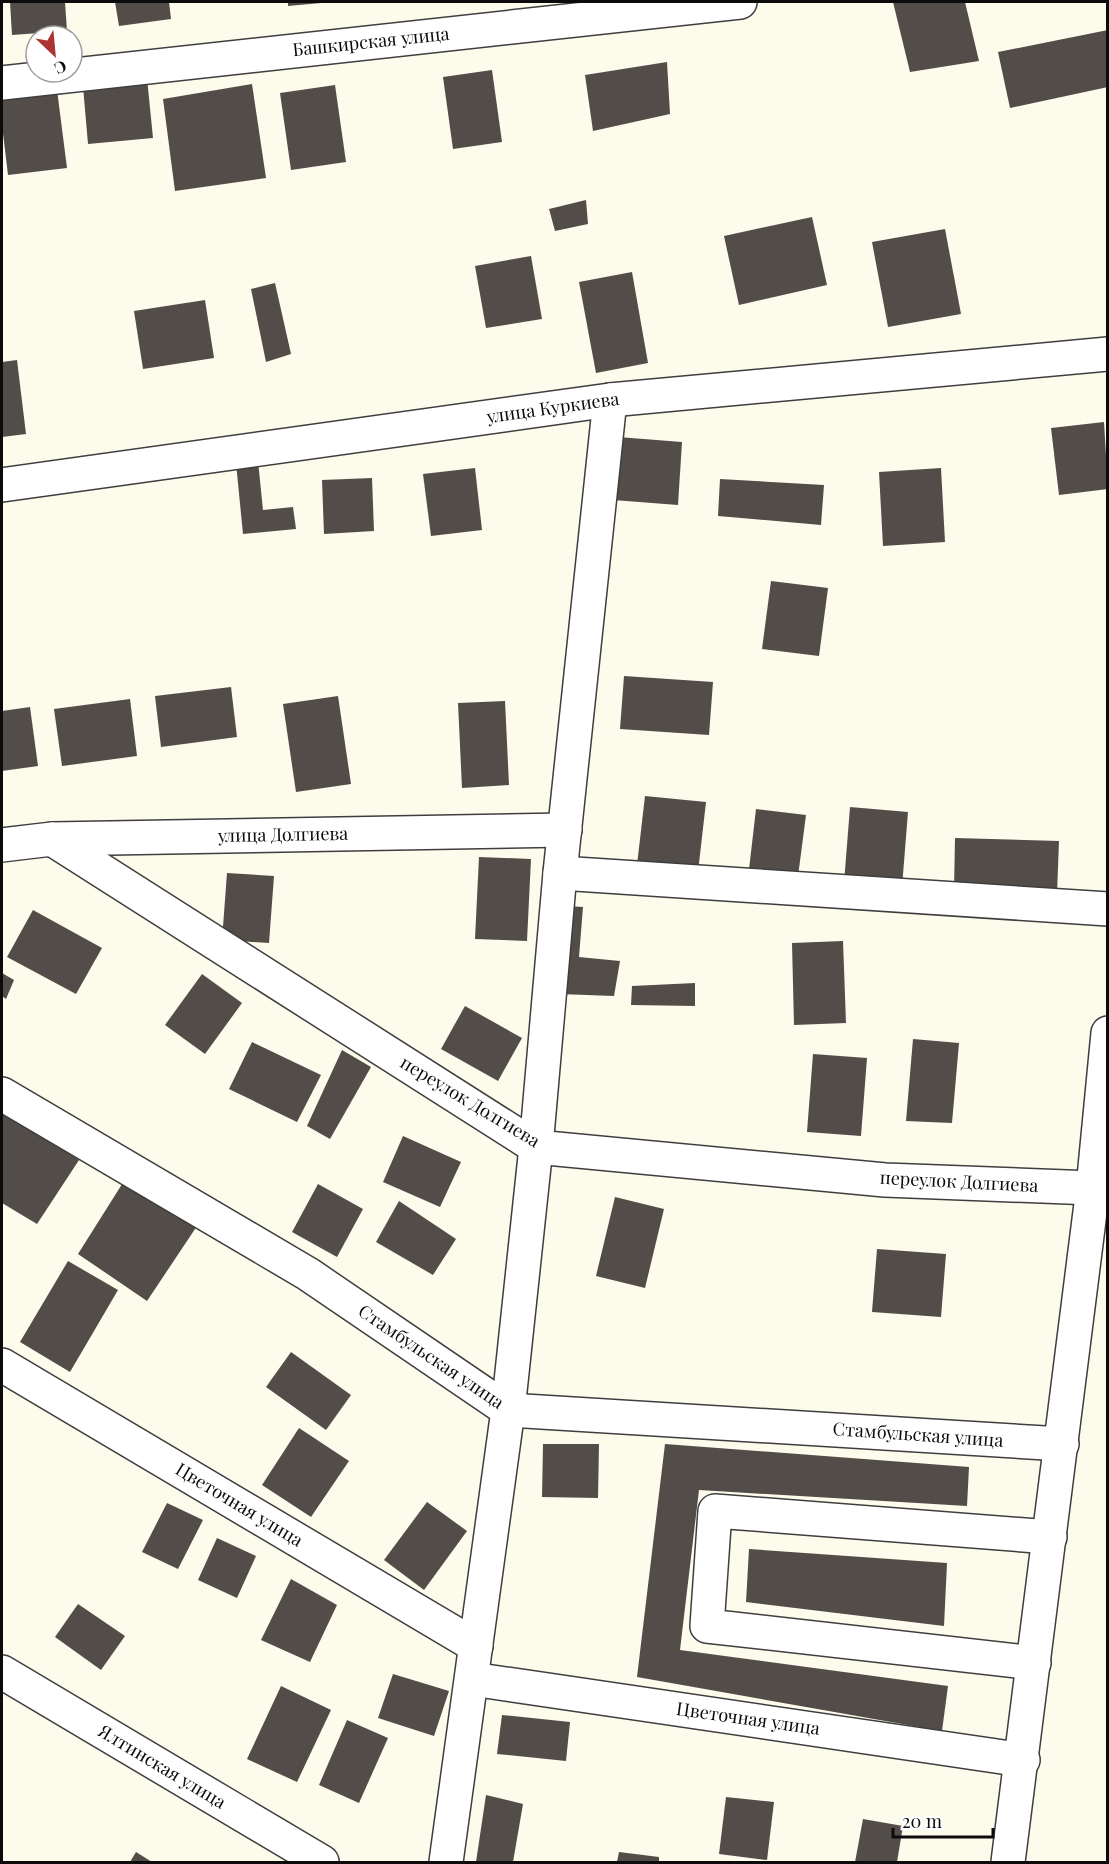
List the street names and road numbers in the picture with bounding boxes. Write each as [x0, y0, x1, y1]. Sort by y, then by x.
street label: Башкирская улица [291, 21, 451, 61]
street label: улица Куркиева [484, 386, 621, 428]
street label: улица Долгиева [217, 821, 348, 847]
street label: переулок Долгиева [396, 1050, 545, 1152]
street label: переулок Долгиева [879, 1165, 1039, 1197]
street label: Стамбульская улица [354, 1298, 509, 1414]
street label: Стамбульская улица [832, 1416, 1004, 1452]
street label: Цветочная улица [171, 1457, 308, 1552]
street label: Цветочная улица [675, 1696, 821, 1740]
street label: Ялтинская улица [93, 1718, 231, 1814]

